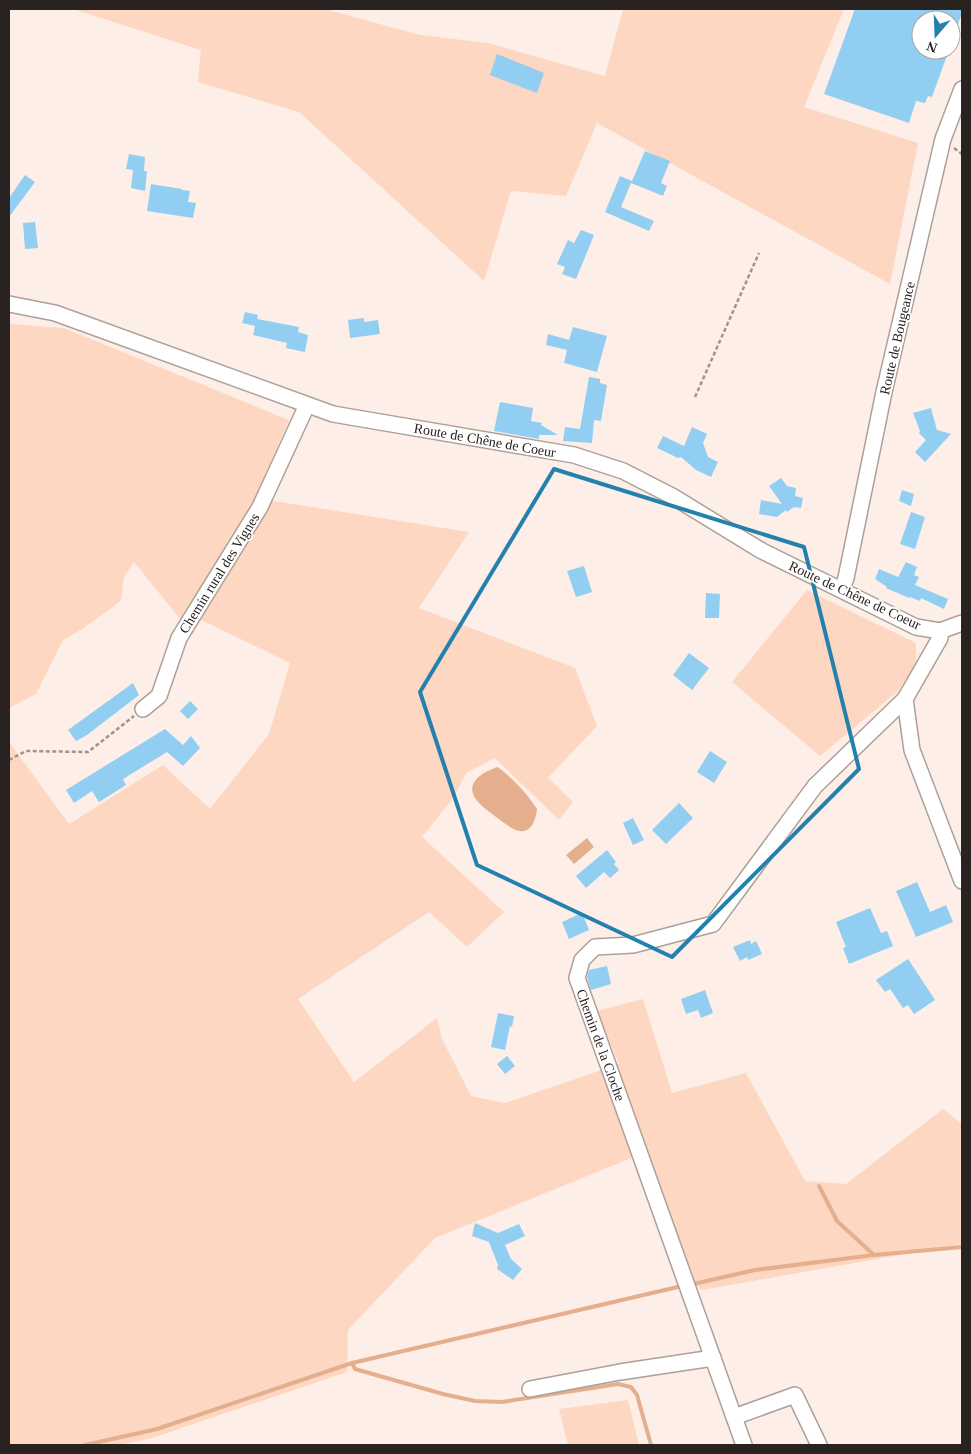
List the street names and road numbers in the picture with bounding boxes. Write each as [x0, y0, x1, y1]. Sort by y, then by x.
street label: Route de Bougeance [877, 280, 918, 396]
street label: Route de Chêne de Coeur [413, 421, 557, 460]
street label: Chemin rural des Vignes [176, 511, 262, 636]
street label: Route de Chêne de Coeur [786, 558, 923, 633]
street label: Chemin de la Cloche [573, 987, 628, 1103]

